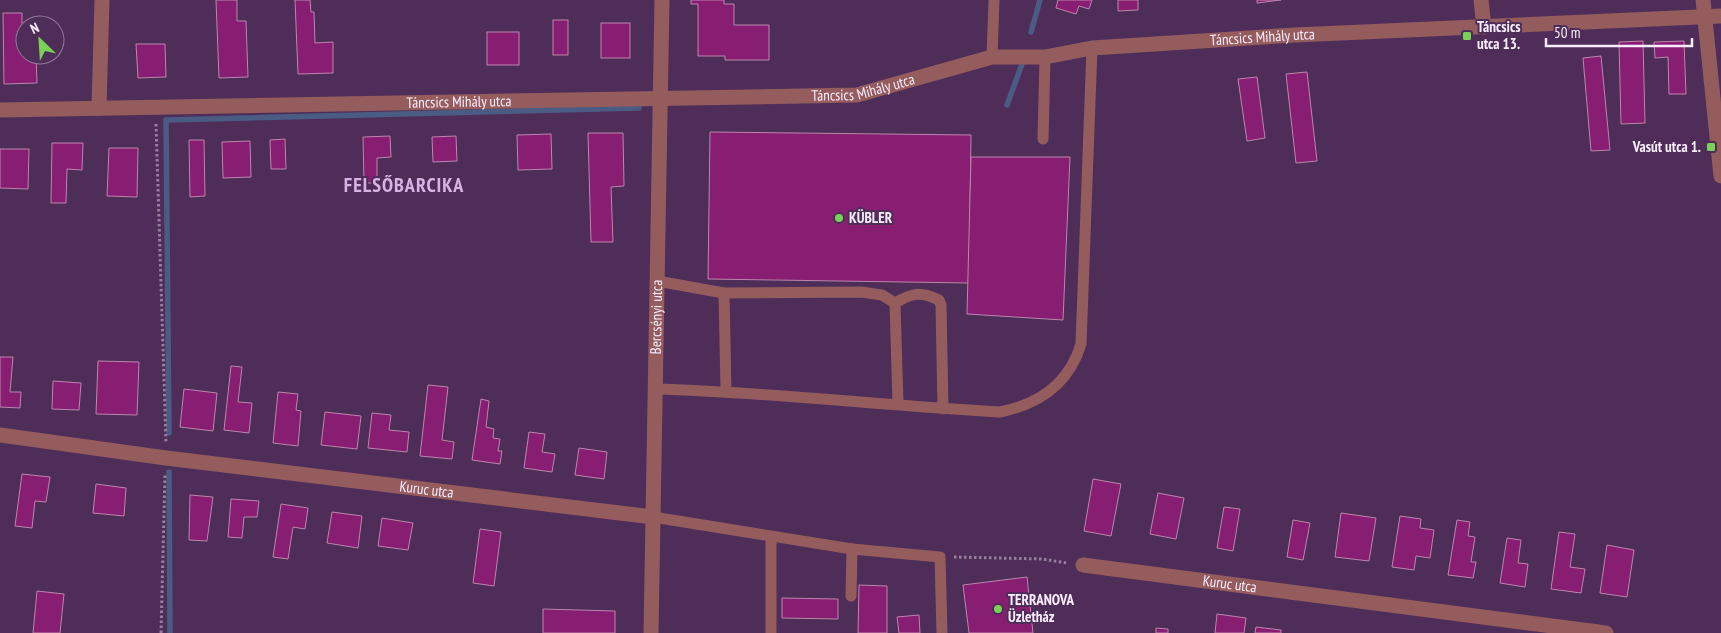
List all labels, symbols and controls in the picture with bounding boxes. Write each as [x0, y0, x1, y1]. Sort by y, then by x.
north arrow [15, 15, 65, 65]
scale bar [1546, 15, 1692, 47]
place label: Táncsics utca 13. [1477, 17, 1520, 53]
text: N [27, 18, 42, 38]
text: 50 m [1554, 23, 1580, 42]
street label: Táncsics Mihály utca [1209, 24, 1315, 49]
marker: Táncsics utca 13. [1461, 30, 1473, 42]
street label: Táncsics Mihály utca [811, 69, 917, 105]
street label: Táncsics Mihály utca [406, 91, 512, 112]
place label: Vasút utca 1. [1632, 137, 1701, 156]
marker: Vasút utca 1. [1705, 141, 1717, 153]
district label: FELSŐBARCIKA [344, 172, 464, 198]
place label: KÜBLER [849, 208, 893, 227]
marker: KÜBLER [833, 212, 845, 224]
street label: Bercsényi utca [646, 280, 666, 355]
street label: Kuruc utca [398, 476, 455, 502]
street label: Kuruc utca [1202, 571, 1258, 597]
place label: TERRANOVA Üzletház [1008, 590, 1074, 626]
marker: TERRANOVA Üzletház [992, 603, 1004, 615]

